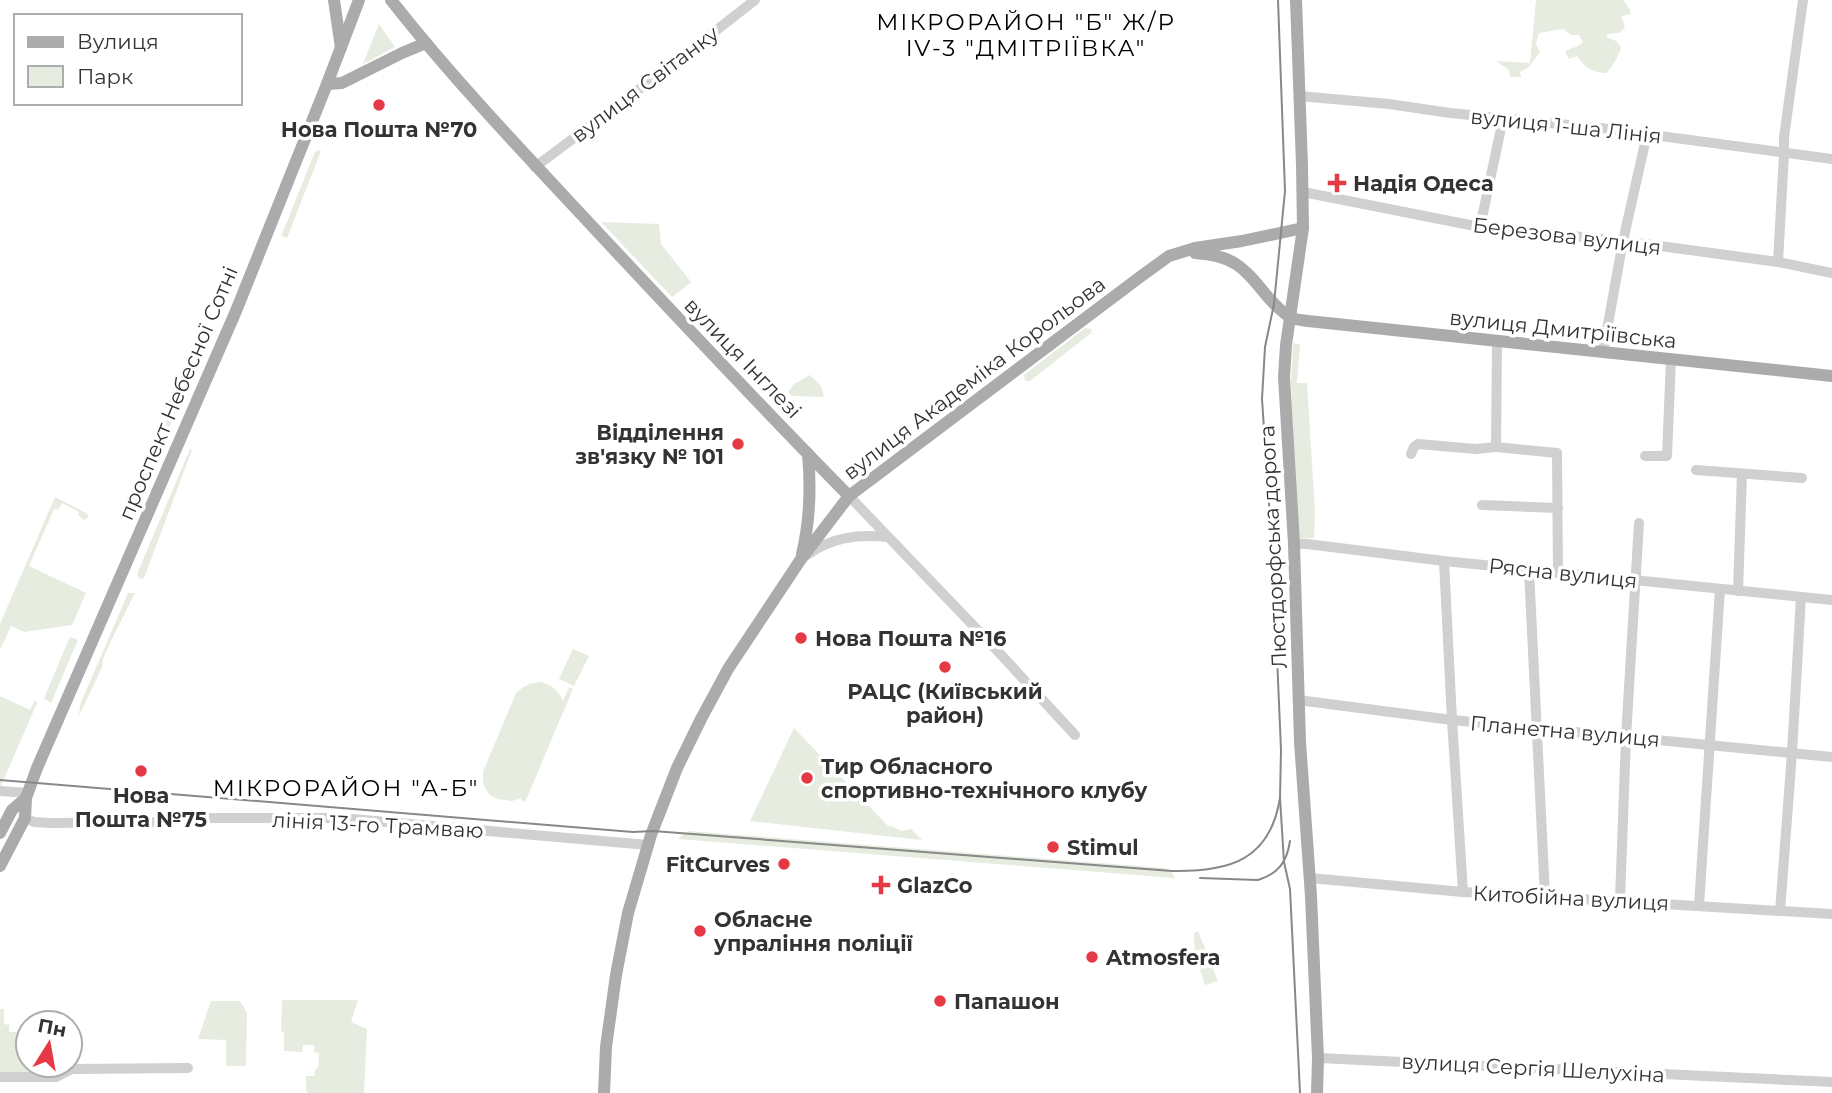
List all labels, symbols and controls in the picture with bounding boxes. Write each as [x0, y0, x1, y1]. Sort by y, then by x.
district label: МІКРОРАЙОН "Б" Ж/Р IV-3 "ДМІТРІЇВКА" [876, 8, 1176, 62]
legend [14, 14, 242, 105]
street label: вулиця Світанку [567, 20, 724, 147]
text: Вулиця [77, 29, 159, 54]
text: Парк [77, 64, 133, 89]
marker: Нова Пошта №70 [371, 97, 387, 113]
street label: вулиця 1-ша Лінія [1469, 104, 1663, 148]
place label: Нова Пошта №70 [281, 117, 477, 142]
place label: Надія Одеса [1353, 171, 1494, 196]
marker: Надія Одеса [1327, 173, 1347, 193]
street label: Березова вулиця [1471, 212, 1663, 260]
street label: проспект Небесної Сотні [113, 262, 243, 524]
street label: вулиця Академіка Корольова [838, 271, 1110, 485]
street label: вулиця Інглезі [679, 293, 807, 423]
street label: вулиця Дмитріївська [1448, 305, 1678, 353]
place label: Відділення зв'язку № 101 [575, 420, 724, 469]
street label: Люстдорфська дорога [1254, 425, 1292, 669]
marker: Відділення зв'язку № 101 [730, 436, 746, 452]
street label: Рясна вулиця [1487, 553, 1639, 593]
place label: Нова Пошта №16 [815, 626, 1006, 651]
marker: Нова Пошта №16 [793, 630, 809, 646]
marker: РАЦС (Київський район) [937, 659, 953, 675]
place label: РАЦС (Київський район) [847, 679, 1043, 728]
street label: Планетна вулиця [1469, 710, 1661, 752]
place label: Тир Обласного спортивно-технічного клубу [821, 754, 1147, 803]
marker: Нова Пошта №75 [133, 763, 149, 779]
marker: Тир Обласного спортивно-технічного клубу [799, 770, 815, 786]
district label: МІКРОРАЙОН "А-Б" [213, 774, 479, 802]
place label: Нова Пошта №75 [75, 783, 207, 832]
street label: лінія 13-го Трамваю [272, 807, 484, 843]
place label: Stimul [1067, 835, 1139, 860]
marker: Stimul [1045, 839, 1061, 855]
place label: FitCurves [666, 852, 770, 877]
marker: FitCurves [776, 856, 792, 872]
place label: GlazCo [897, 873, 973, 898]
marker: GlazCo [871, 875, 891, 895]
street label: Китобійна вулиця [1472, 880, 1670, 916]
place label: Обласне упраління поліції [713, 907, 914, 956]
marker: Обласне упраління поліції [692, 923, 708, 939]
place label: Atmosfera [1105, 945, 1221, 970]
marker: Atmosfera [1084, 949, 1100, 965]
place label: Папашон [954, 989, 1060, 1014]
marker: Папашон [932, 993, 948, 1009]
north arrow [14, 1009, 84, 1079]
text: Пн [36, 1014, 68, 1042]
street label: вулиця Сергія Шелухіна [1401, 1049, 1665, 1087]

